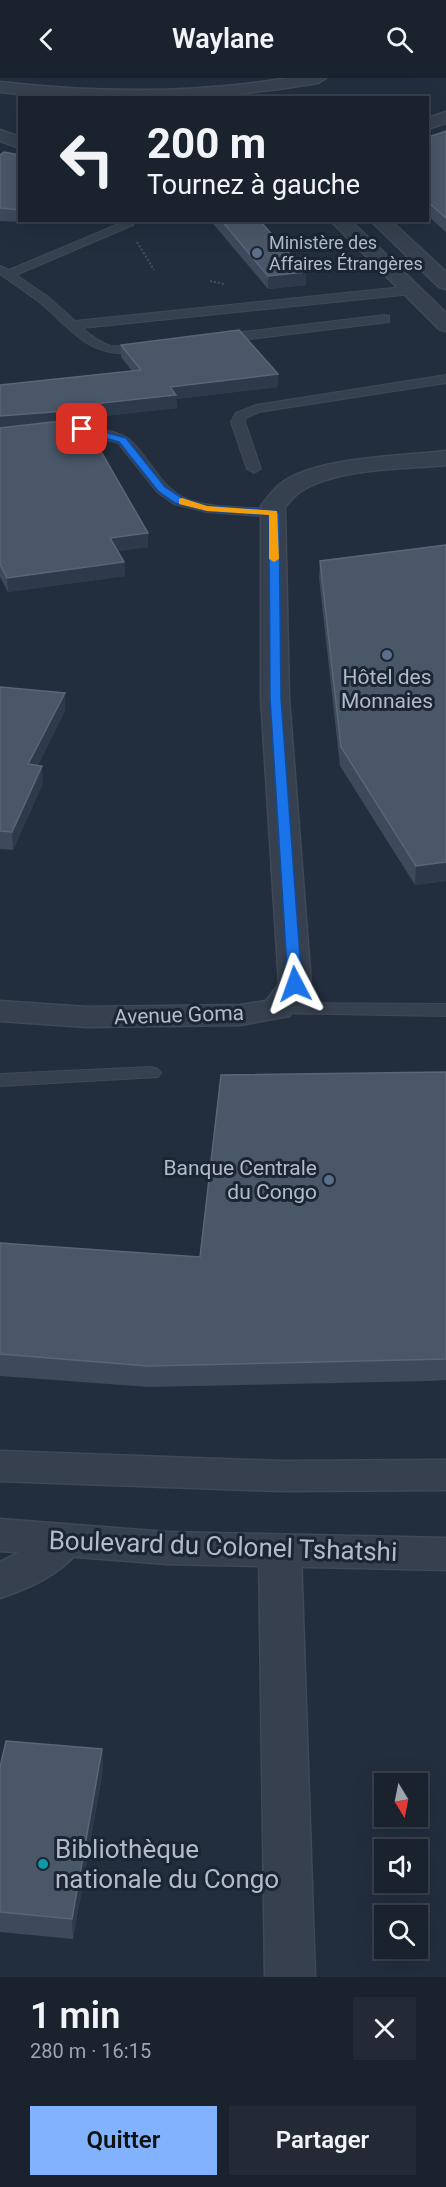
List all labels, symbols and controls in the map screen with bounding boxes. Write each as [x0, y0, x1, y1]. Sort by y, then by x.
icon: back [30, 23, 63, 56]
text: Waylane [172, 23, 274, 55]
icon: search [383, 23, 416, 56]
text: 200 m [147, 119, 266, 168]
icon: left [48, 120, 126, 198]
text: Tournez à gauche [147, 169, 360, 201]
place label: Ministère des Affaires Étrangères [269, 232, 423, 274]
marker: Ministère des Affaires Étrangères [250, 246, 264, 260]
pin [56, 403, 107, 454]
icon: arrive [65, 412, 98, 445]
marker: Hôtel des Monnaies [380, 648, 394, 662]
place label: Hôtel des Monnaies [341, 665, 433, 713]
position arrow [263, 952, 327, 1016]
street label: Avenue Goma [114, 1001, 244, 1029]
place label: Banque Centrale du Congo [163, 1156, 317, 1204]
marker: Banque Centrale du Congo [322, 1173, 336, 1187]
street label: Boulevard du Colonel Tshatshi [48, 1525, 398, 1567]
north arrow [374, 1773, 428, 1827]
map controls [374, 1773, 428, 1959]
place label: Bibliothèque nationale du Congo [55, 1834, 279, 1894]
button: sound [374, 1839, 428, 1893]
marker: Bibliothèque nationale du Congo [36, 1857, 50, 1871]
button: search [374, 1905, 428, 1959]
text: 1 min [30, 1995, 120, 2037]
button: close [353, 1997, 416, 2060]
text: 280 m · 16:15 [30, 2039, 151, 2063]
button: Quitter [30, 2106, 217, 2175]
button: Partager [229, 2106, 416, 2175]

